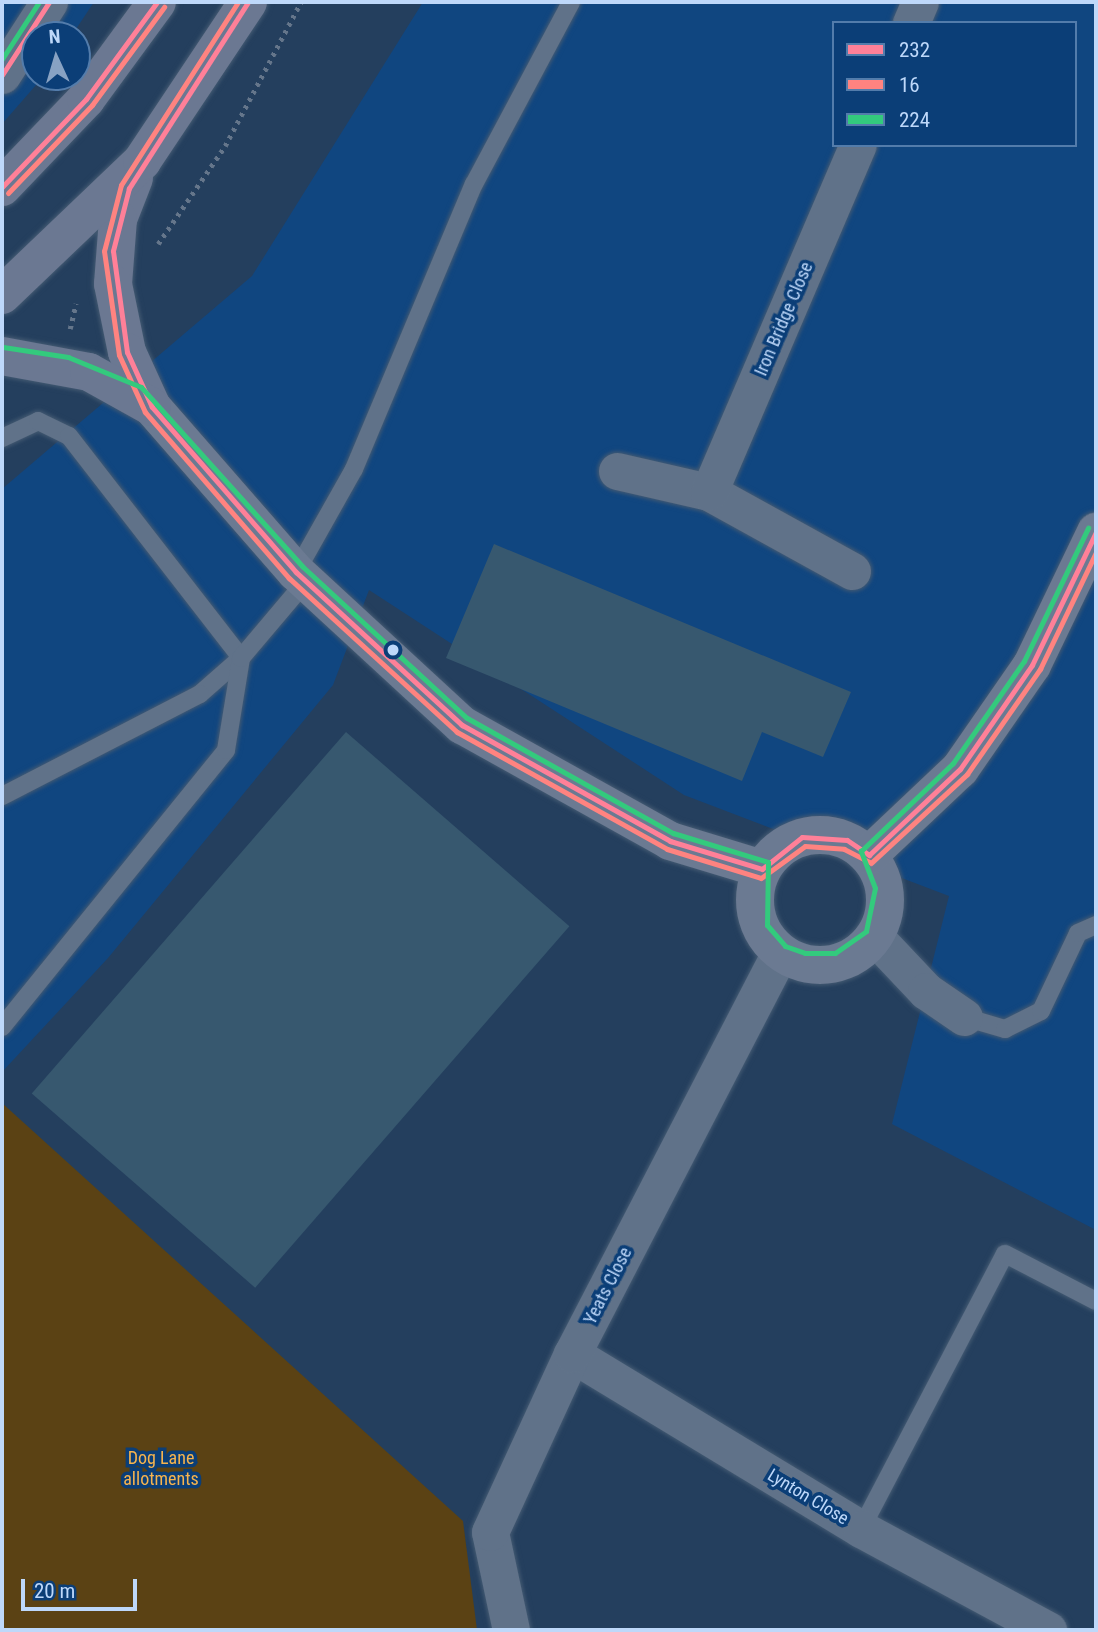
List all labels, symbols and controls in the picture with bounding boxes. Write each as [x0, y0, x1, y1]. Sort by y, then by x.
north arrow [21, 21, 91, 91]
legend [832, 21, 1077, 147]
text: N [48, 25, 61, 48]
text: 232 [899, 38, 930, 62]
text: 16 [899, 73, 920, 97]
text: 224 [899, 108, 930, 132]
street label: Iron Bridge Close [750, 259, 818, 379]
unlabelled marker [386, 643, 400, 657]
street label: Yeats Close [579, 1244, 637, 1328]
park label: Dog Lane allotments [123, 1448, 199, 1490]
street label: Lynton Close [764, 1464, 852, 1530]
scale bar [24, 1566, 140, 1610]
text: 20 m [34, 1579, 75, 1603]

